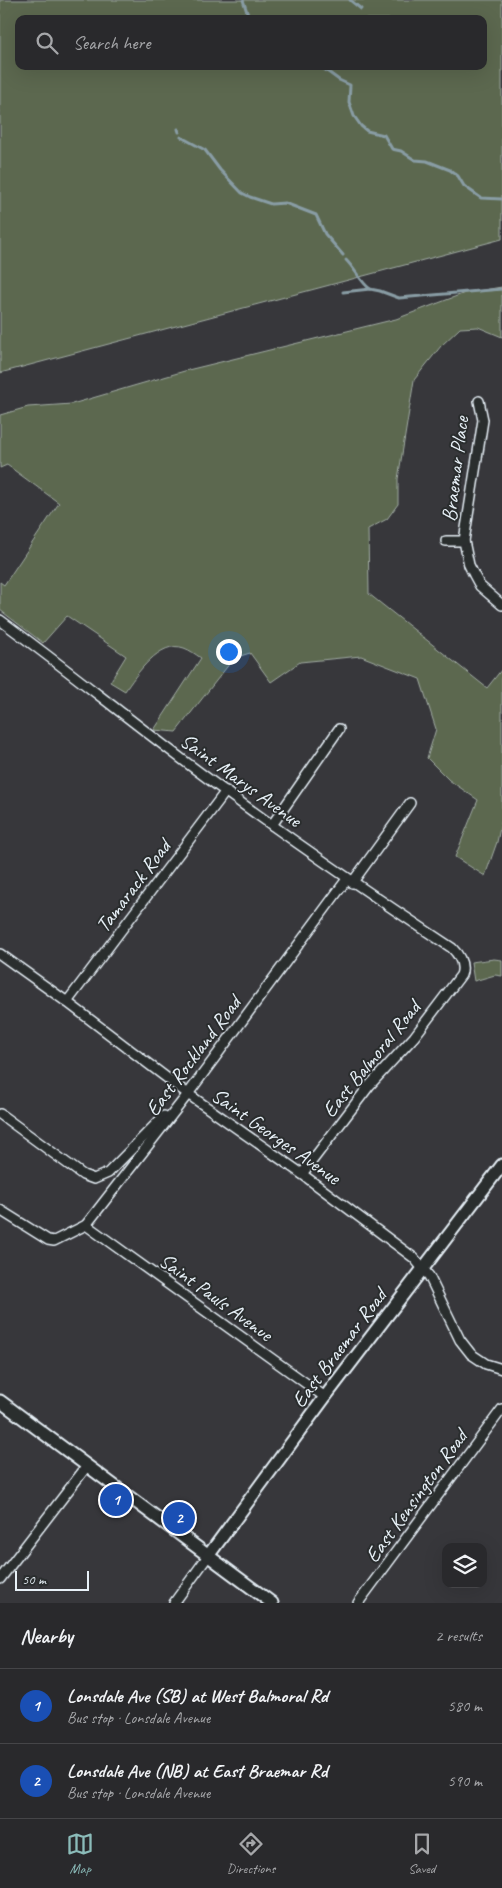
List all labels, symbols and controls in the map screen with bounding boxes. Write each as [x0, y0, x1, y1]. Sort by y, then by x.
search box [15, 15, 487, 70]
icon: search [33, 29, 61, 57]
text: Search here [73, 31, 150, 55]
street label: Braemar Place [436, 414, 474, 523]
your location [216, 639, 242, 665]
street label: Saint Marys Avenue [175, 727, 308, 833]
street label: Tamarack Road [90, 832, 178, 937]
street label: East Rockland Road [139, 988, 249, 1121]
street label: East Balmoral Road [316, 993, 428, 1122]
street label: Saint Georges Avenue [206, 1082, 346, 1191]
street label: Saint Pauls Avenue [154, 1247, 280, 1348]
street label: East Braemar Road [286, 1281, 394, 1413]
street label: East Kensington Road [359, 1422, 475, 1567]
pin: 1 [100, 1481, 132, 1519]
pin: 2 [163, 1499, 195, 1537]
map controls [442, 1543, 487, 1588]
button: layers [442, 1543, 487, 1588]
scale bar [15, 1568, 89, 1591]
text: 50 m [22, 1571, 46, 1588]
text: Nearby [20, 1623, 73, 1649]
text: 2 results [435, 1626, 482, 1646]
text: Lonsdale Ave (SB) at West Balmoral Rd [67, 1684, 328, 1708]
text: 1 [32, 1696, 40, 1716]
text: 580 m [448, 1696, 482, 1716]
text: Bus stop · Lonsdale Avenue [67, 1708, 210, 1728]
text: Lonsdale Ave (NB) at East Braemar Rd [67, 1759, 327, 1783]
text: 2 [32, 1771, 40, 1791]
text: 590 m [448, 1771, 482, 1791]
text: Bus stop · Lonsdale Avenue [67, 1783, 210, 1803]
tab: Map [66, 1830, 94, 1877]
tab: Directions [227, 1830, 275, 1877]
tab: Saved [408, 1830, 436, 1877]

